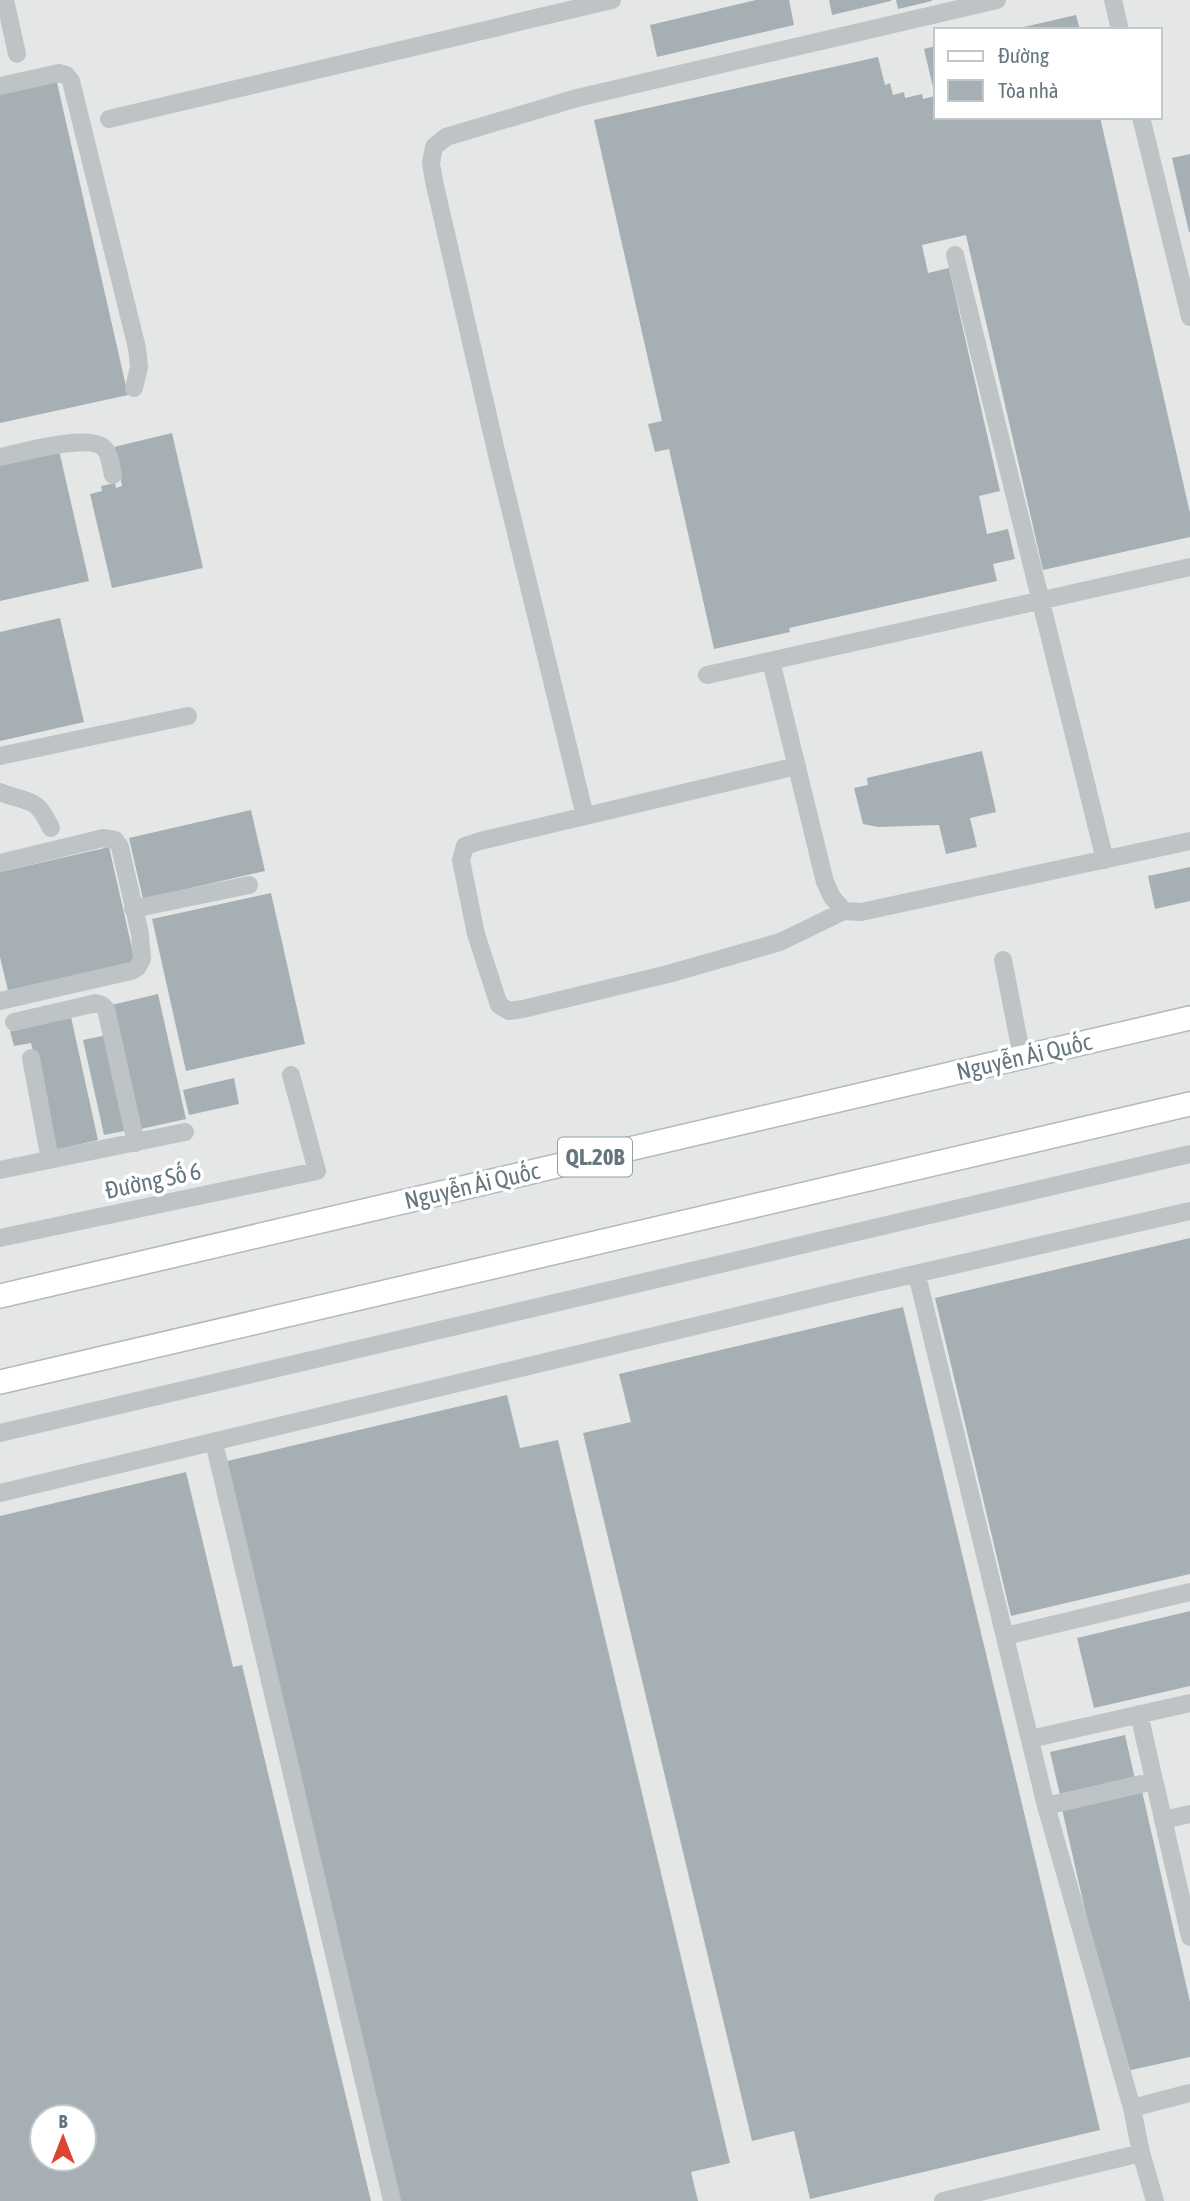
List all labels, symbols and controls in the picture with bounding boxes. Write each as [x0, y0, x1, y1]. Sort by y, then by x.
legend [934, 28, 1162, 119]
text: Đường [998, 43, 1049, 67]
text: Tòa nhà [998, 78, 1059, 102]
street label: Nguyễn Ái Quốc [954, 1028, 1094, 1085]
road number: QL.20B [558, 1138, 632, 1176]
street label: Đường Số 6 [102, 1157, 203, 1204]
street label: Nguyễn Ái Quốc [402, 1157, 542, 1214]
north arrow [28, 2103, 98, 2173]
text: B [58, 2110, 68, 2132]

